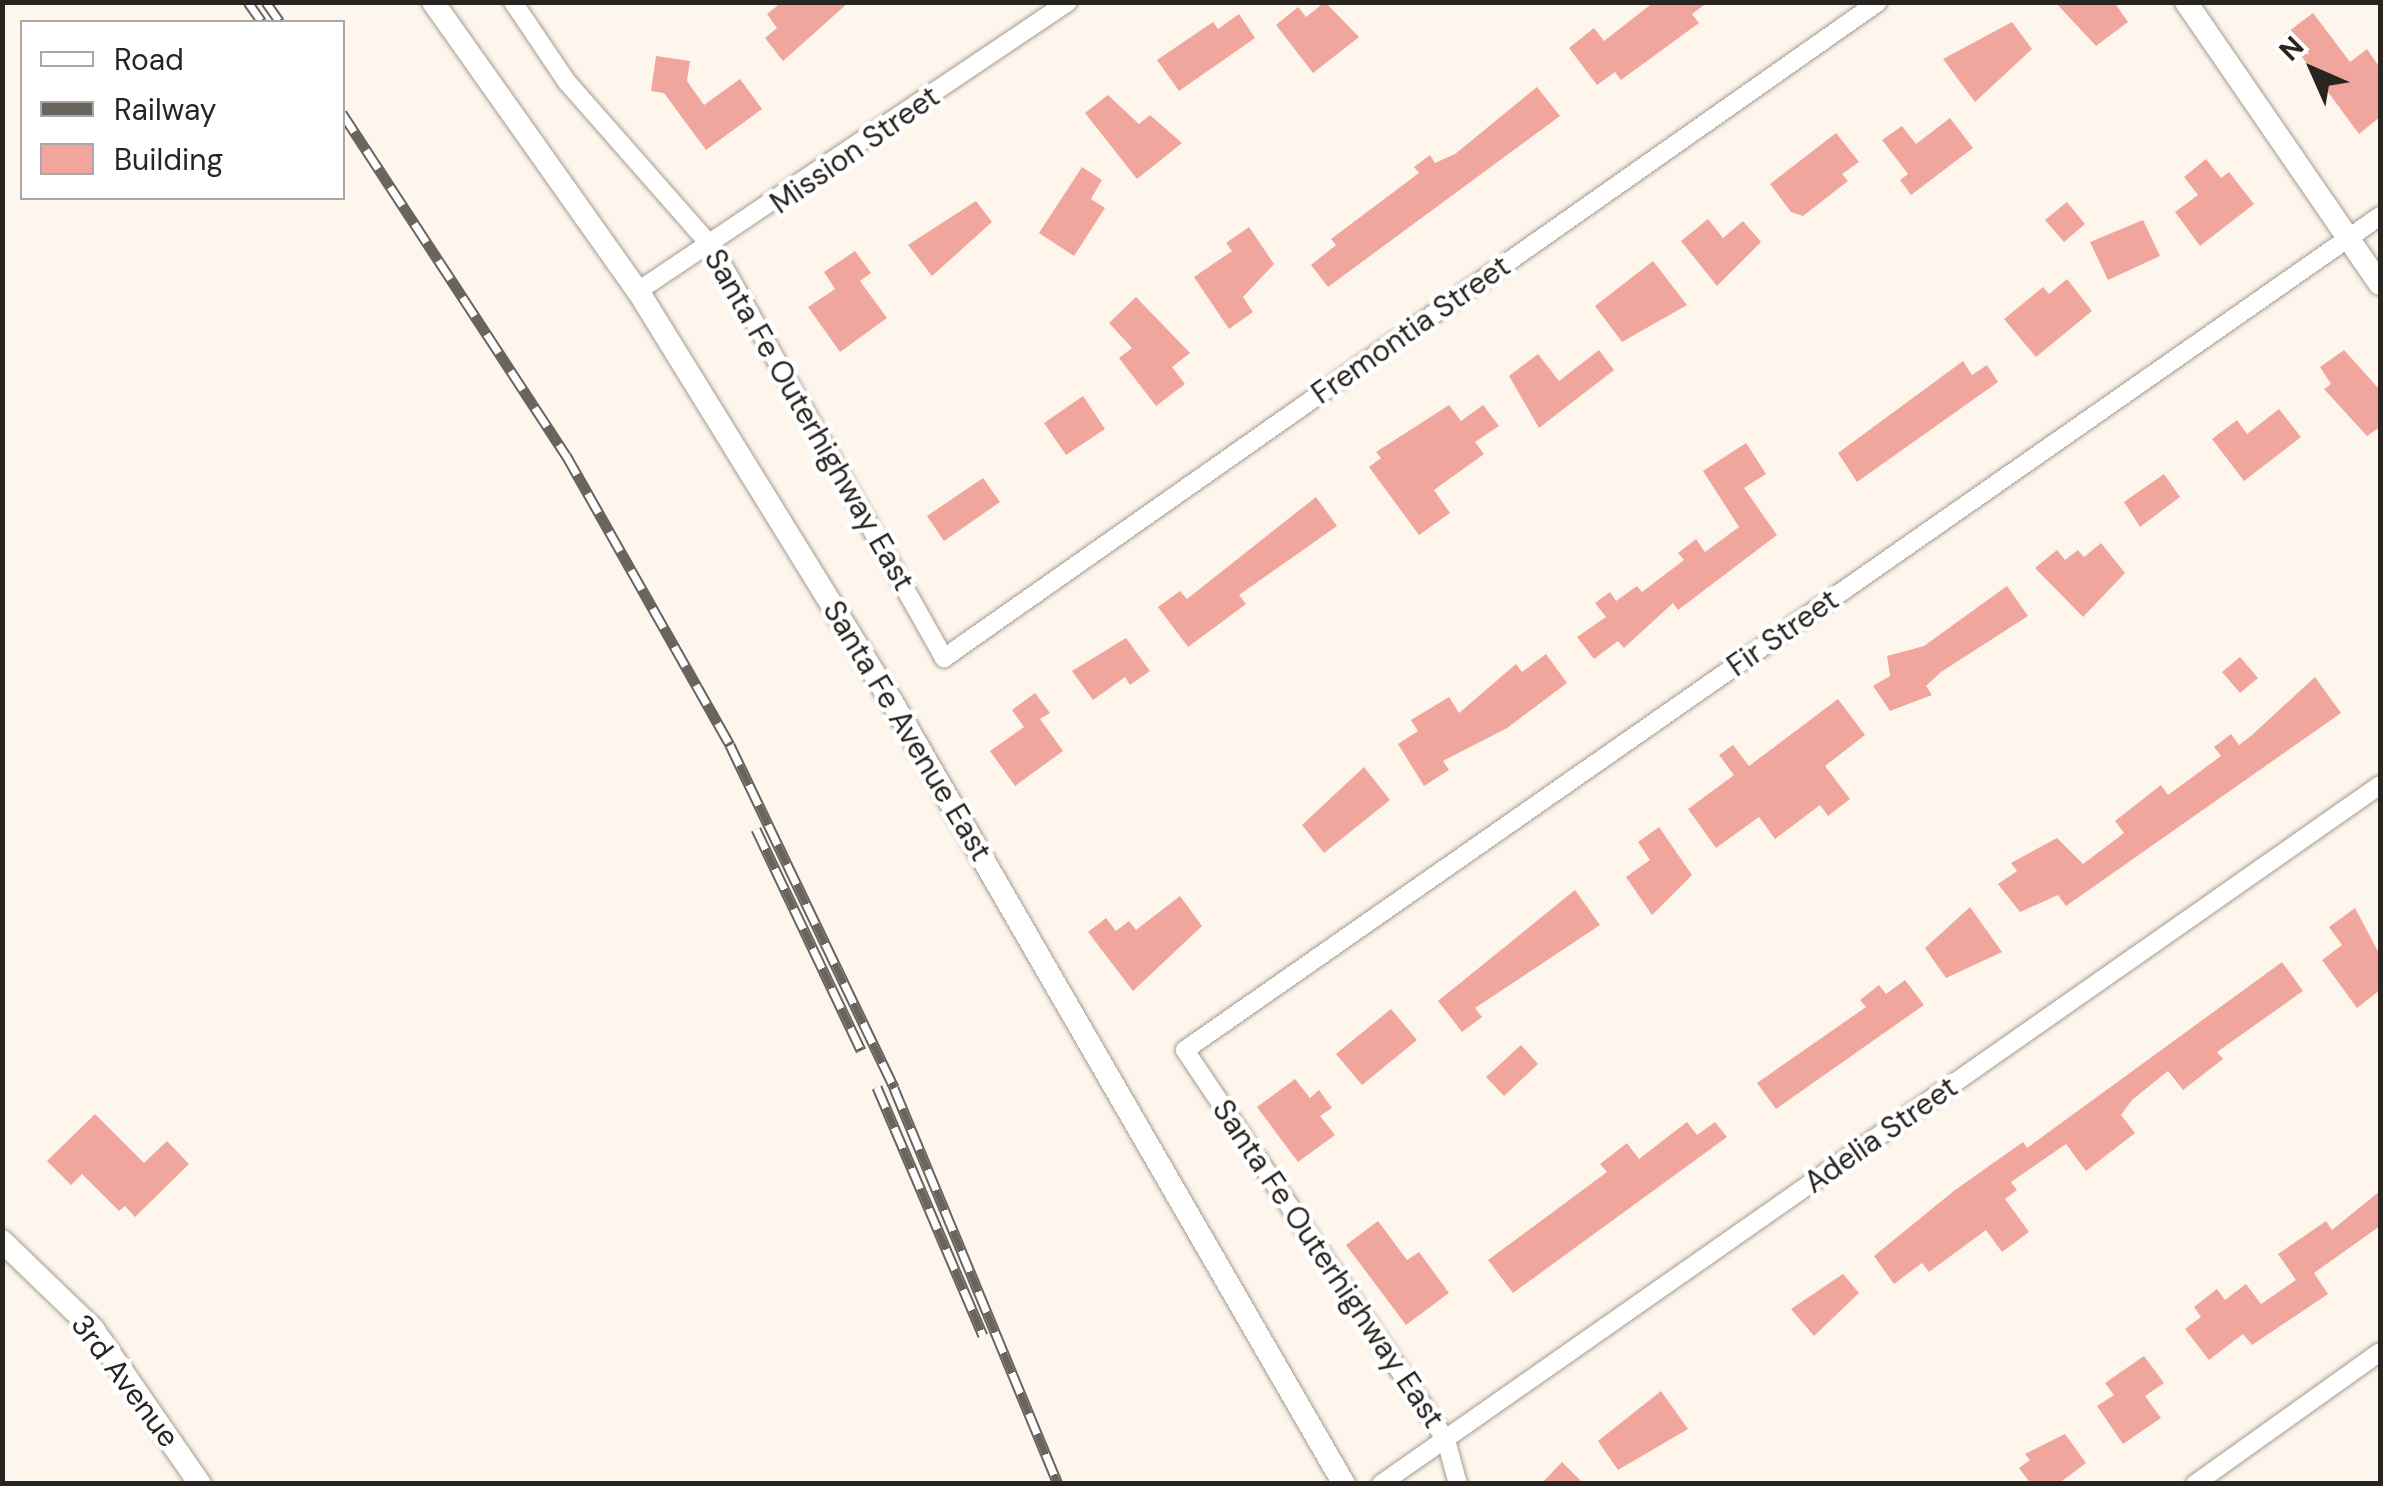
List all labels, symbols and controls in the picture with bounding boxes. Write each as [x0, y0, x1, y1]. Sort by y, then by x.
legend [20, 20, 345, 200]
north arrow [2263, 20, 2363, 120]
text: N [2271, 28, 2312, 69]
text: Road [114, 40, 184, 79]
street label: Mission Street [764, 79, 946, 221]
text: Railway [114, 90, 217, 129]
text: Building [114, 140, 223, 179]
street label: Santa Fe Outerhighway East [696, 243, 922, 597]
street label: Fremontia Street [1305, 248, 1517, 412]
street label: Fir Street [1721, 582, 1845, 684]
street label: Santa Fe Avenue East [815, 595, 999, 867]
street label: Adelia Street [1798, 1069, 1964, 1201]
street label: Santa Fe Outerhighway East [1205, 1093, 1451, 1435]
street label: 3rd Avenue [63, 1307, 187, 1455]

